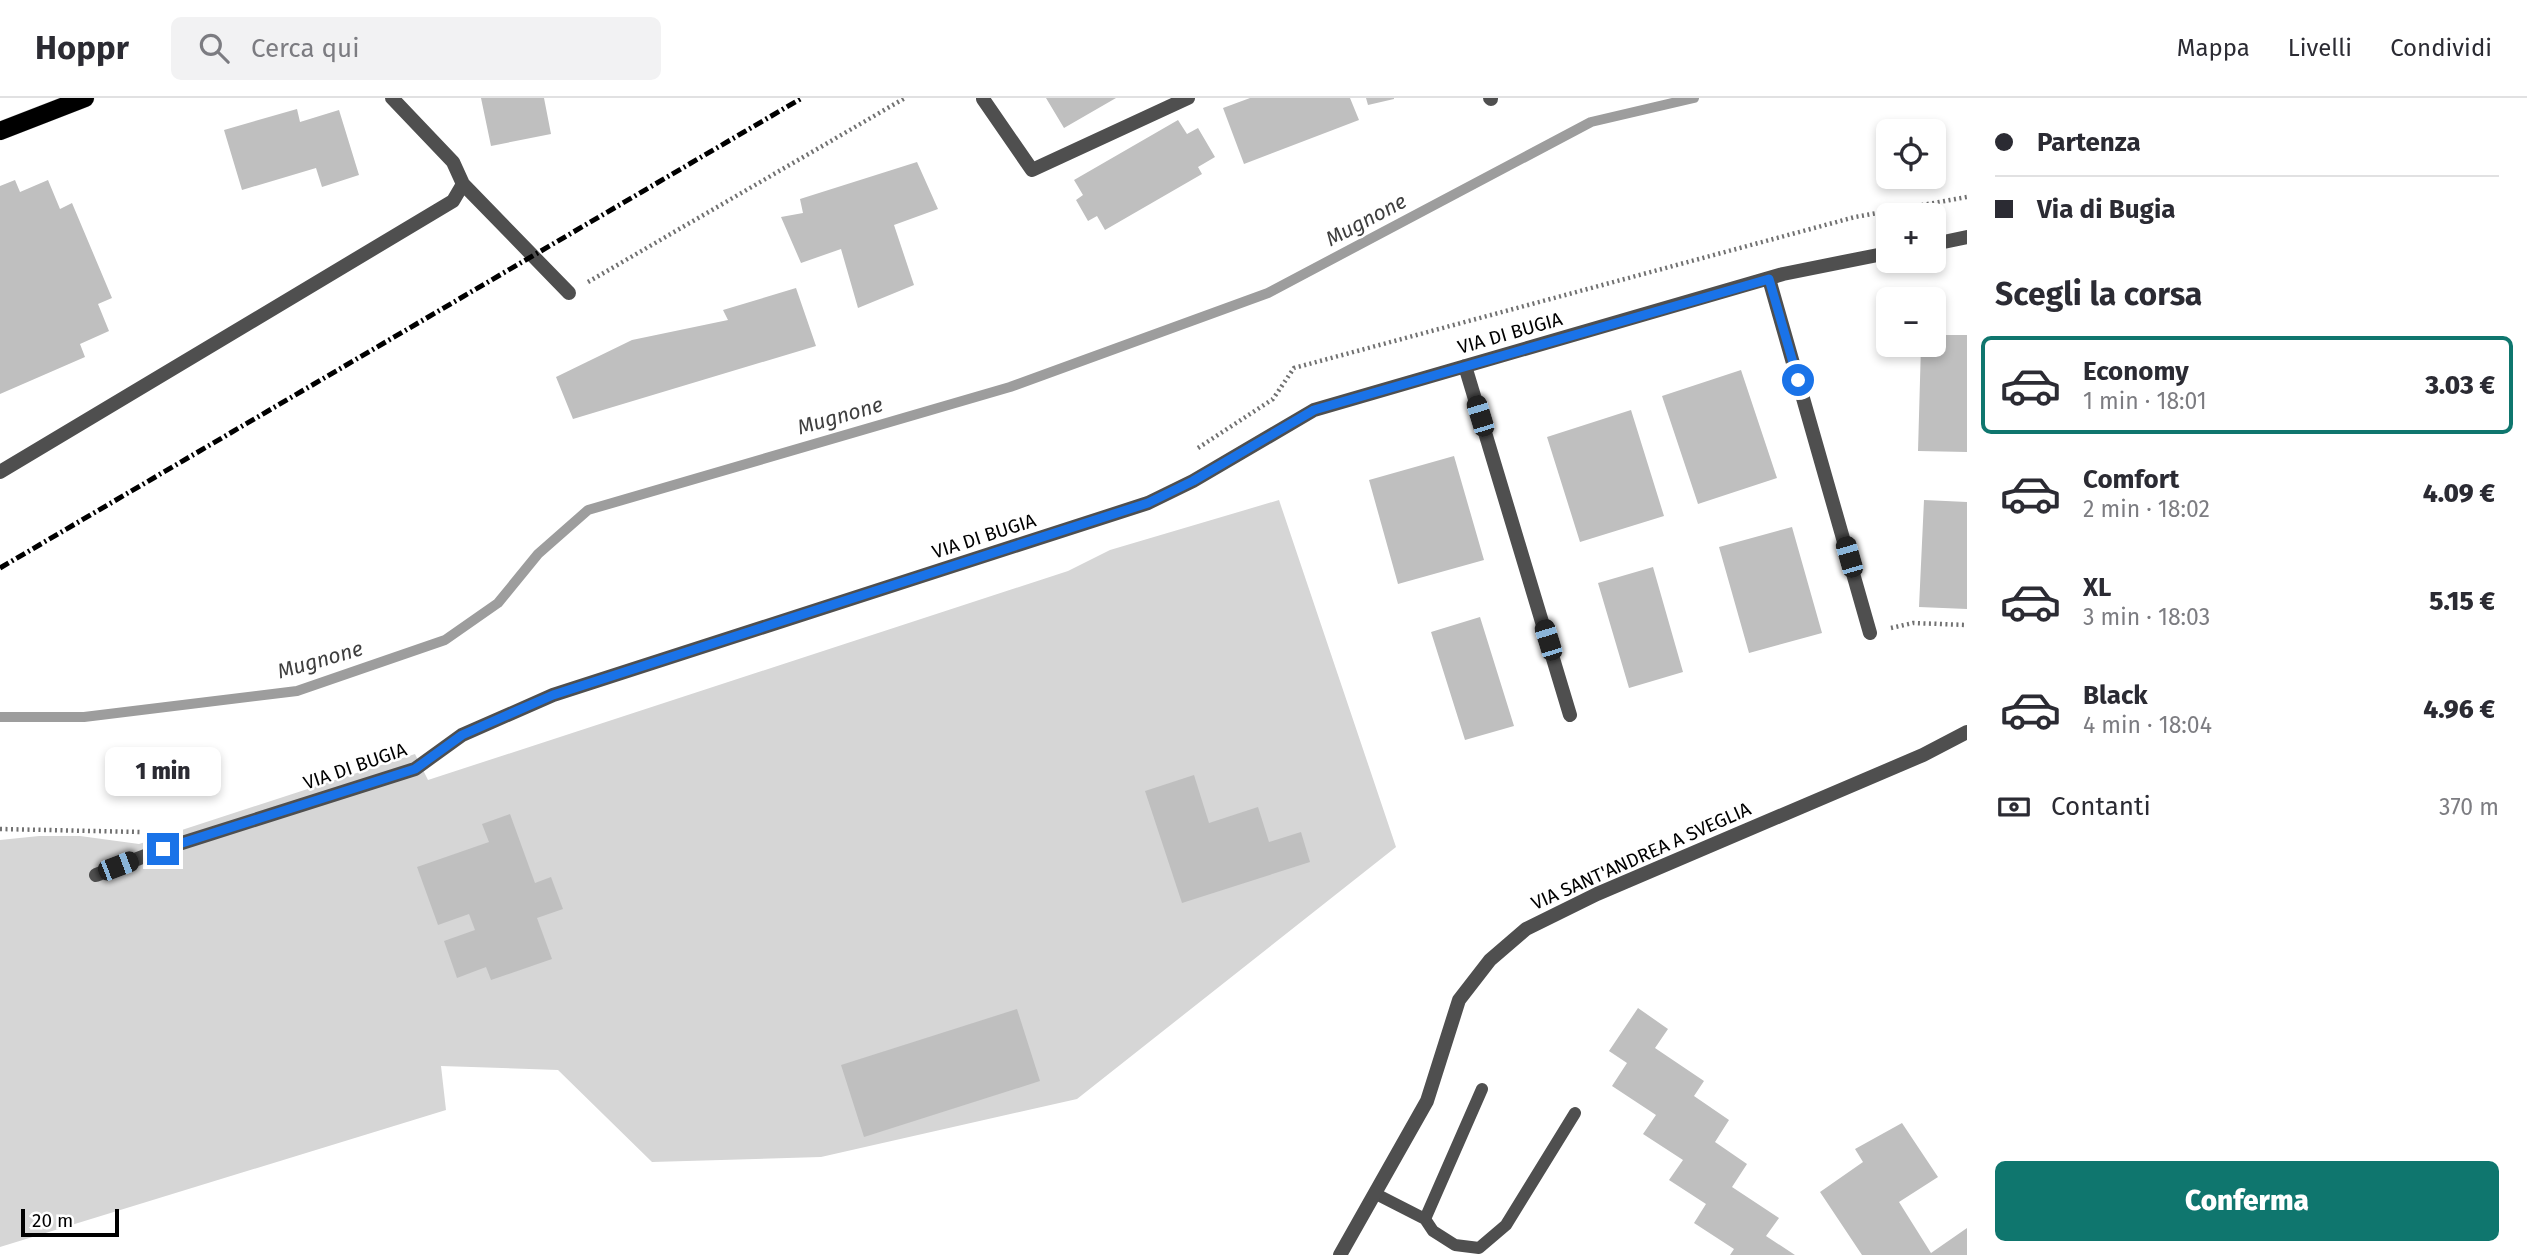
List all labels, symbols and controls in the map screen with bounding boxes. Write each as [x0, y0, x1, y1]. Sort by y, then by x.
search box [171, 17, 661, 80]
text: Hoppr [35, 28, 129, 68]
icon: search [195, 29, 233, 67]
text: Cerca qui [251, 33, 360, 64]
text: Mappa [2177, 34, 2250, 62]
text: Livelli [2288, 34, 2352, 62]
text: Condividi [2390, 34, 2492, 62]
map controls [1876, 119, 1946, 357]
button: locate [1876, 119, 1946, 189]
text: Partenza [2037, 127, 2141, 158]
water label: Mugnone [1321, 188, 1411, 252]
text: Via di Bugia [2037, 194, 2175, 225]
button: + [1876, 203, 1946, 273]
text: Scegli la corsa [1995, 275, 2202, 313]
button: − [1876, 287, 1946, 357]
street label: VIA DI BUGIA [1455, 307, 1565, 359]
icon: car [1999, 354, 2062, 417]
text: Economy [2083, 356, 2189, 387]
route start [1782, 364, 1814, 396]
text: 3.03 € [2425, 370, 2495, 401]
text: 1 min · 18:01 [2083, 387, 2207, 415]
water label: Mugnone [794, 391, 886, 441]
car [1464, 393, 1497, 439]
icon: car [1999, 462, 2062, 525]
text: Comfort [2083, 464, 2179, 495]
text: 4.09 € [2423, 478, 2495, 509]
text: 2 min · 18:02 [2083, 495, 2210, 523]
street label: VIA DI BUGIA [929, 508, 1039, 564]
car [1834, 534, 1865, 580]
icon: car [1999, 570, 2062, 633]
text: XL [2083, 572, 2111, 603]
text: 5.15 € [2429, 586, 2495, 617]
text: 3 min · 18:03 [2083, 603, 2210, 631]
car [1532, 617, 1565, 663]
water label: Mugnone [274, 635, 366, 685]
icon: car [1999, 678, 2062, 741]
text: Black [2083, 680, 2148, 711]
text: 4.96 € [2423, 694, 2495, 725]
text: 4 min · 18:04 [2083, 711, 2212, 739]
street label: VIA DI BUGIA [300, 738, 410, 794]
callout: 1 min [105, 748, 221, 796]
text: 1 min [135, 757, 191, 785]
icon: cash [1995, 788, 2033, 826]
text: Contanti [2051, 791, 2151, 822]
text: 370 m [2439, 793, 2499, 821]
street label: VIA SANT'ANDREA A SVEGLIA [1528, 797, 1754, 915]
route end [147, 833, 179, 865]
car [95, 849, 142, 883]
button: Conferma [1995, 1161, 2499, 1241]
scale bar [21, 1206, 119, 1238]
text: 20 m [32, 1209, 73, 1232]

